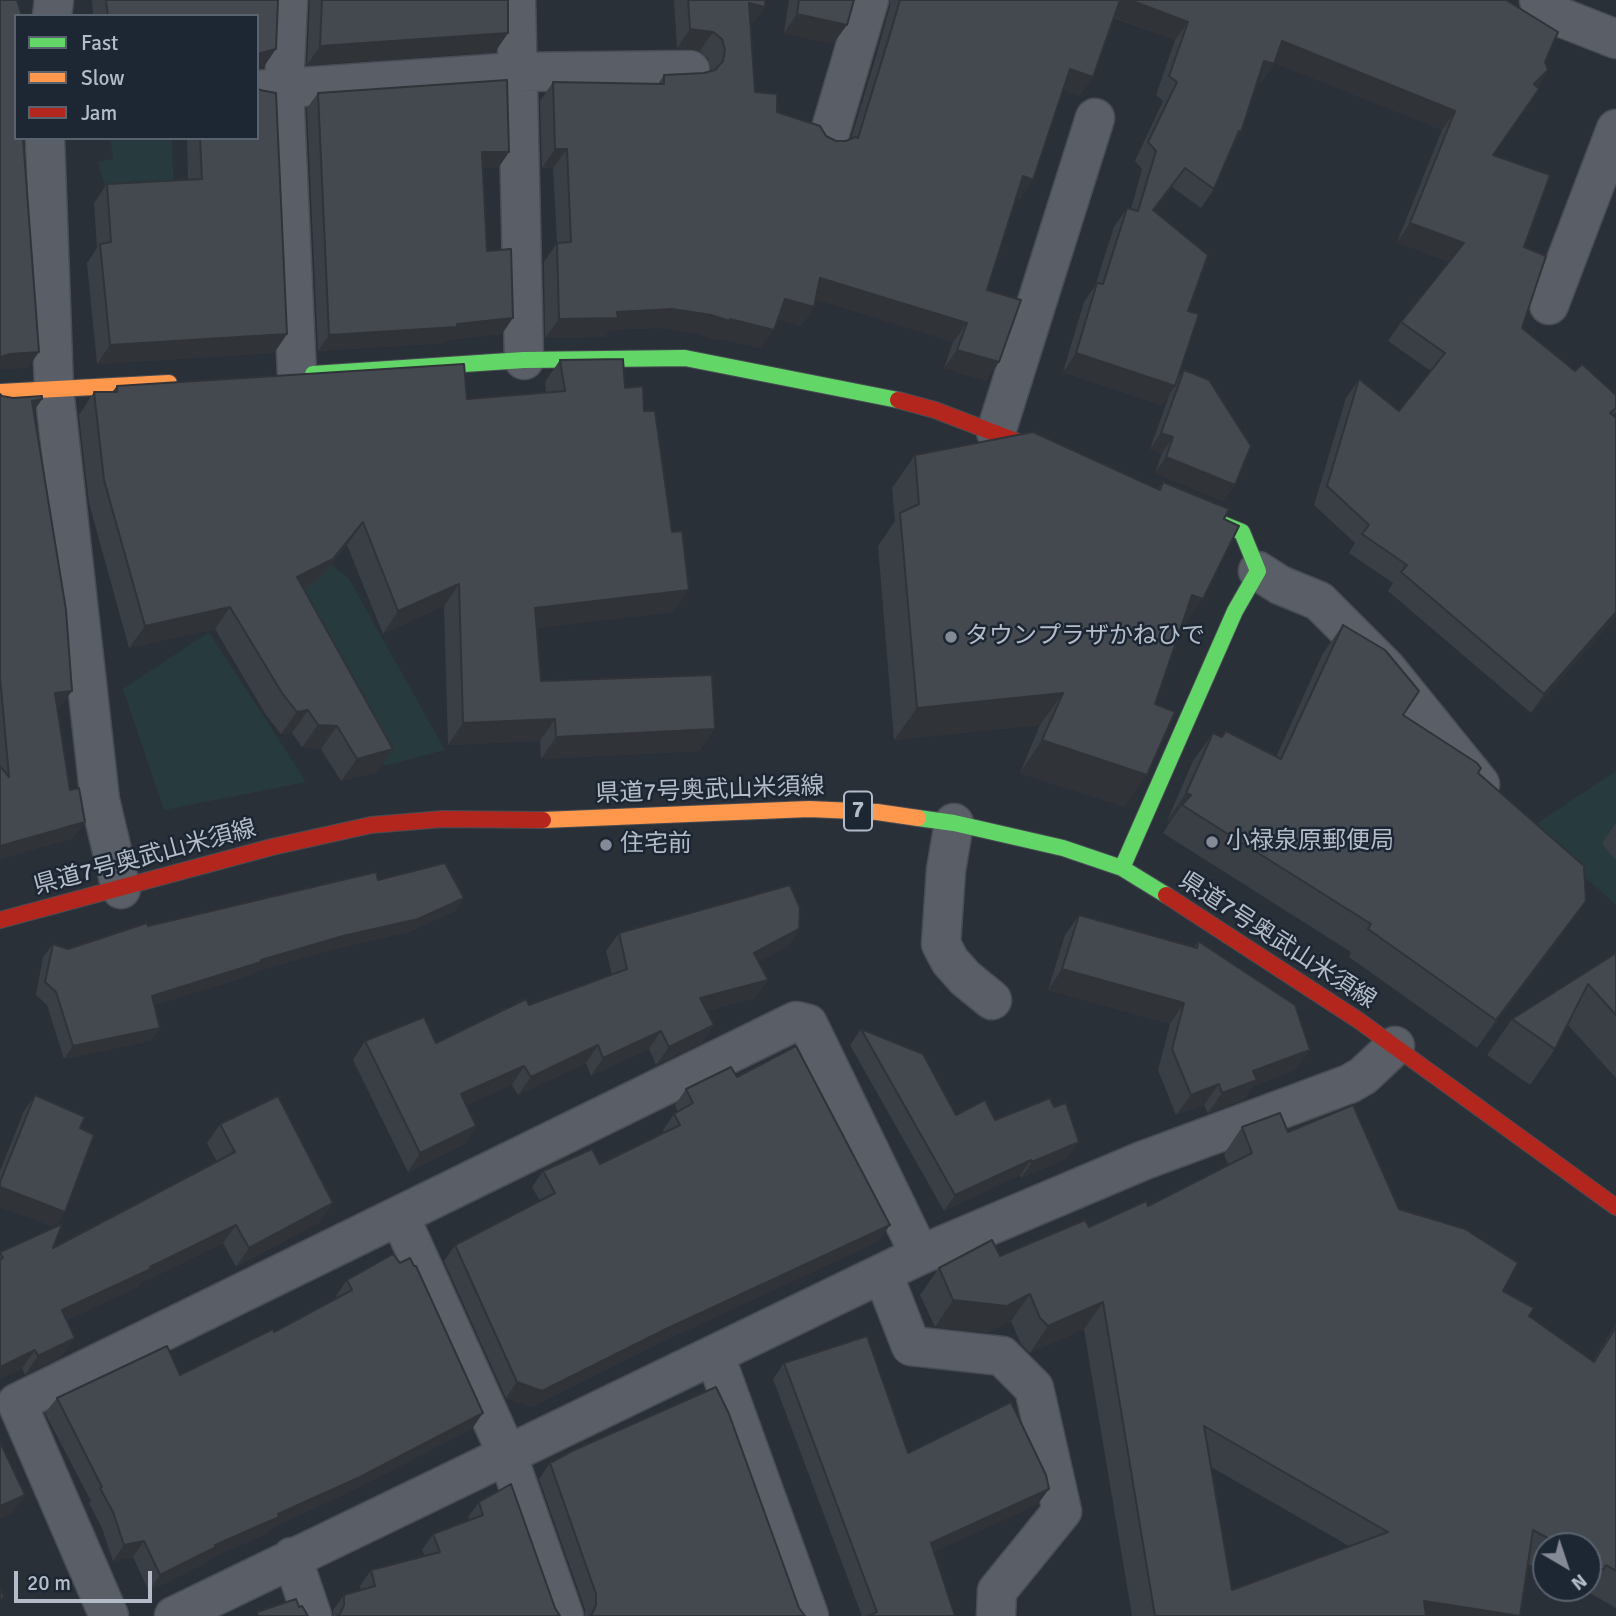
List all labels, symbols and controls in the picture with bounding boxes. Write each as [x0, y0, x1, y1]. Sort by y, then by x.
legend [14, 14, 259, 140]
text: Fast [81, 30, 118, 56]
text: Slow [81, 65, 125, 91]
text: Jam [81, 100, 117, 126]
place label: タウンプラザかねひで [965, 623, 1205, 651]
marker: タウンプラザかねひで [943, 629, 959, 645]
street label: 県道7号奥武山米須線 [595, 773, 825, 809]
road number: 7 [844, 792, 872, 831]
street label: 県道7号奥武山米須線 [31, 814, 259, 902]
place label: 小禄泉原郵便局 [1226, 828, 1394, 856]
place label: 住宅前 [620, 831, 692, 859]
marker: 小禄泉原郵便局 [1204, 834, 1220, 850]
marker: 住宅前 [598, 837, 614, 853]
street label: 県道7号奥武山米須線 [1173, 867, 1381, 1015]
north arrow [1532, 1532, 1602, 1602]
scale bar [18, 1556, 156, 1600]
text: N [1566, 1568, 1592, 1595]
text: 20 m [27, 1570, 71, 1596]

